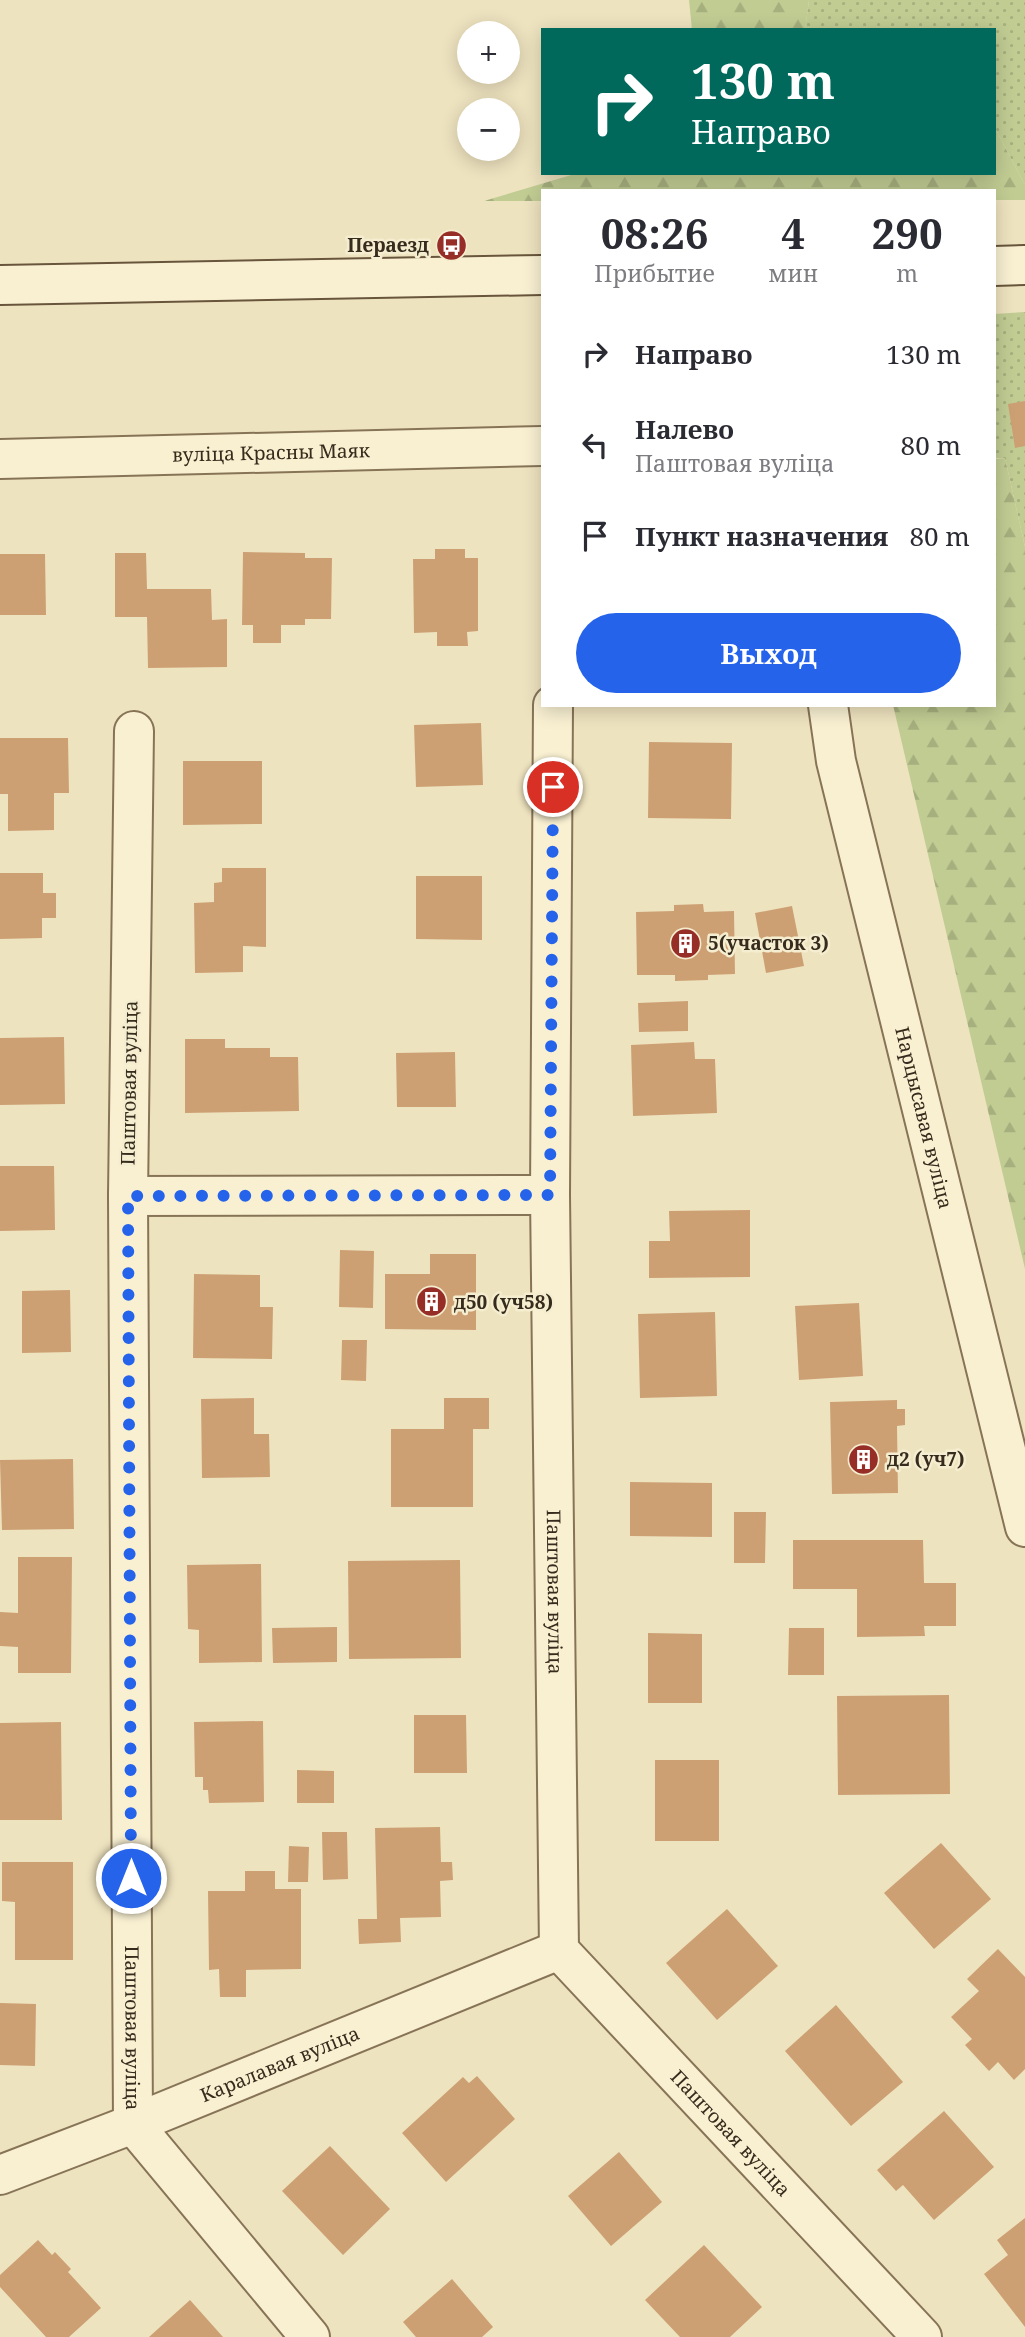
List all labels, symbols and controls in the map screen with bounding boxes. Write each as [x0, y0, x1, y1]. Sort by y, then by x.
map controls [457, 21, 520, 161]
button: + [457, 21, 520, 84]
text: 130 m [691, 47, 835, 113]
icon: right [576, 56, 667, 147]
button: − [457, 98, 520, 161]
text: Направо [691, 110, 831, 153]
text: 08:26 [601, 204, 708, 261]
text: 4 [781, 204, 805, 261]
text: 290 [871, 204, 943, 261]
bus stop icon: Пераезд [435, 228, 469, 262]
place label: Пераезд [347, 232, 429, 258]
text: Прибытие [594, 257, 715, 289]
text: мин [768, 257, 818, 289]
text: m [896, 257, 918, 289]
icon: right [576, 335, 614, 373]
text: Направо [635, 336, 753, 372]
text: 130 m [886, 336, 961, 372]
text: Налево [635, 411, 734, 447]
icon: left [576, 426, 614, 464]
text: 80 m [901, 427, 961, 463]
street label: вуліца Красны Маяк [172, 437, 371, 468]
text: Паштовая вуліца [635, 447, 834, 479]
icon: arrive [576, 517, 614, 555]
text: Пункт назначения [635, 518, 888, 554]
text: 80 m [909, 518, 970, 554]
button: Выход [576, 613, 961, 693]
pin [523, 757, 583, 817]
icon: arrive [534, 768, 572, 806]
building icon: 5(участок 3) [668, 926, 702, 960]
place label: 5(участок 3) [708, 930, 829, 956]
street label: Паштовая вуліца [115, 1000, 143, 1166]
street label: Нарцысавая вуліца [889, 1024, 959, 1211]
building icon: д50 (уч58) [414, 1285, 448, 1319]
place label: д50 (уч58) [454, 1289, 553, 1315]
building icon: д2 (уч7) [847, 1442, 881, 1476]
place label: д2 (уч7) [887, 1446, 965, 1472]
street label: Паштовая вуліца [541, 1509, 569, 1675]
position arrow [94, 1841, 168, 1915]
street label: Паштовая вуліца [119, 1945, 146, 2110]
street label: Каралавая вуліца [196, 2020, 363, 2108]
street label: Паштовая вуліца [665, 2064, 797, 2202]

